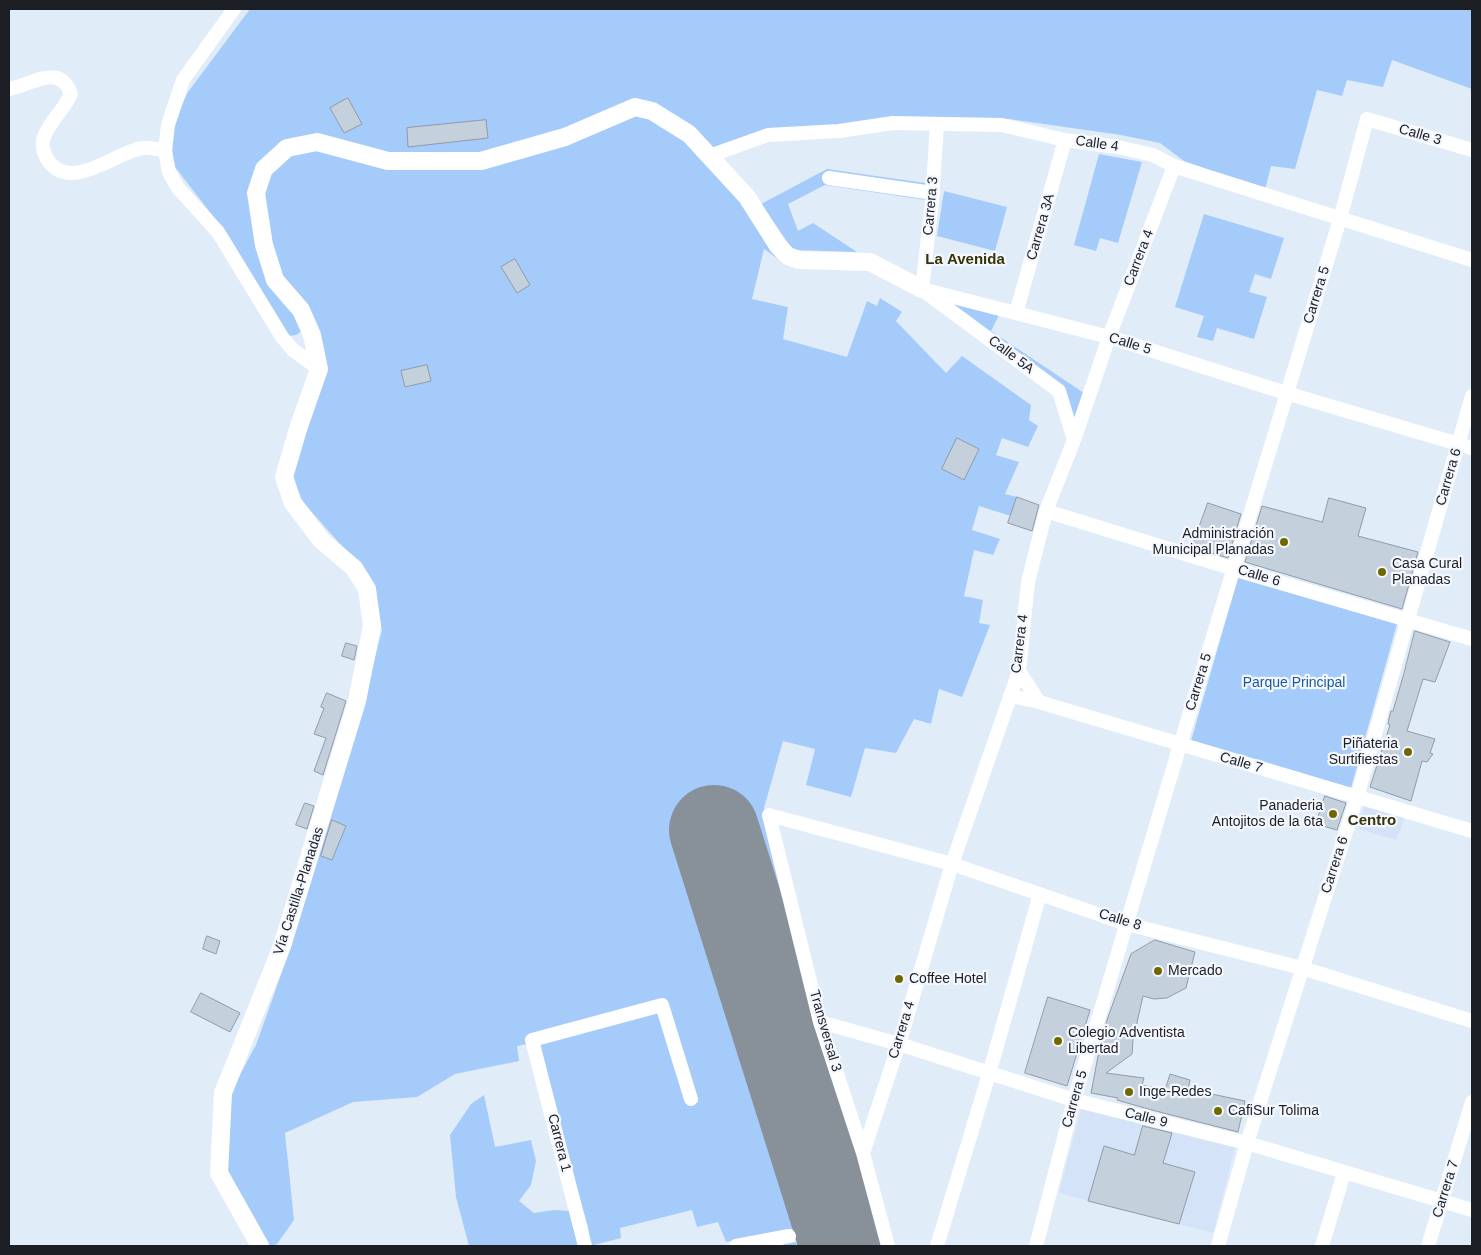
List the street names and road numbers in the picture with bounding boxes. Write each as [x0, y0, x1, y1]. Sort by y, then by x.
street label: Calle 3 [1397, 121, 1443, 149]
street label: Calle 4 [1074, 133, 1120, 155]
street label: Carrera 3 [920, 176, 942, 236]
street label: Carrera 3A [1023, 192, 1059, 262]
street label: Carrera 4 [1121, 227, 1157, 289]
street label: Carrera 5 [1300, 264, 1334, 326]
street label: Calle 5 [1107, 330, 1153, 358]
street label: Calle 5A [985, 332, 1037, 378]
street label: Carrera 6 [1433, 446, 1465, 508]
street label: Calle 6 [1236, 562, 1282, 590]
street label: Carrera 4 [1008, 614, 1032, 674]
street label: Carrera 5 [1182, 651, 1216, 713]
street label: Calle 7 [1218, 749, 1264, 777]
street label: Vía Castilla-Planadas [270, 825, 328, 957]
street label: Carrera 6 [1318, 834, 1352, 896]
street label: Calle 8 [1097, 906, 1143, 934]
street label: Transversal 3 [805, 988, 845, 1074]
street label: Carrera 4 [885, 999, 919, 1061]
street label: Carrera 5 [1059, 1068, 1091, 1130]
street label: Calle 9 [1123, 1105, 1169, 1131]
street label: Carrera 1 [544, 1112, 574, 1174]
street label: Carrera 7 [1429, 1158, 1463, 1220]

